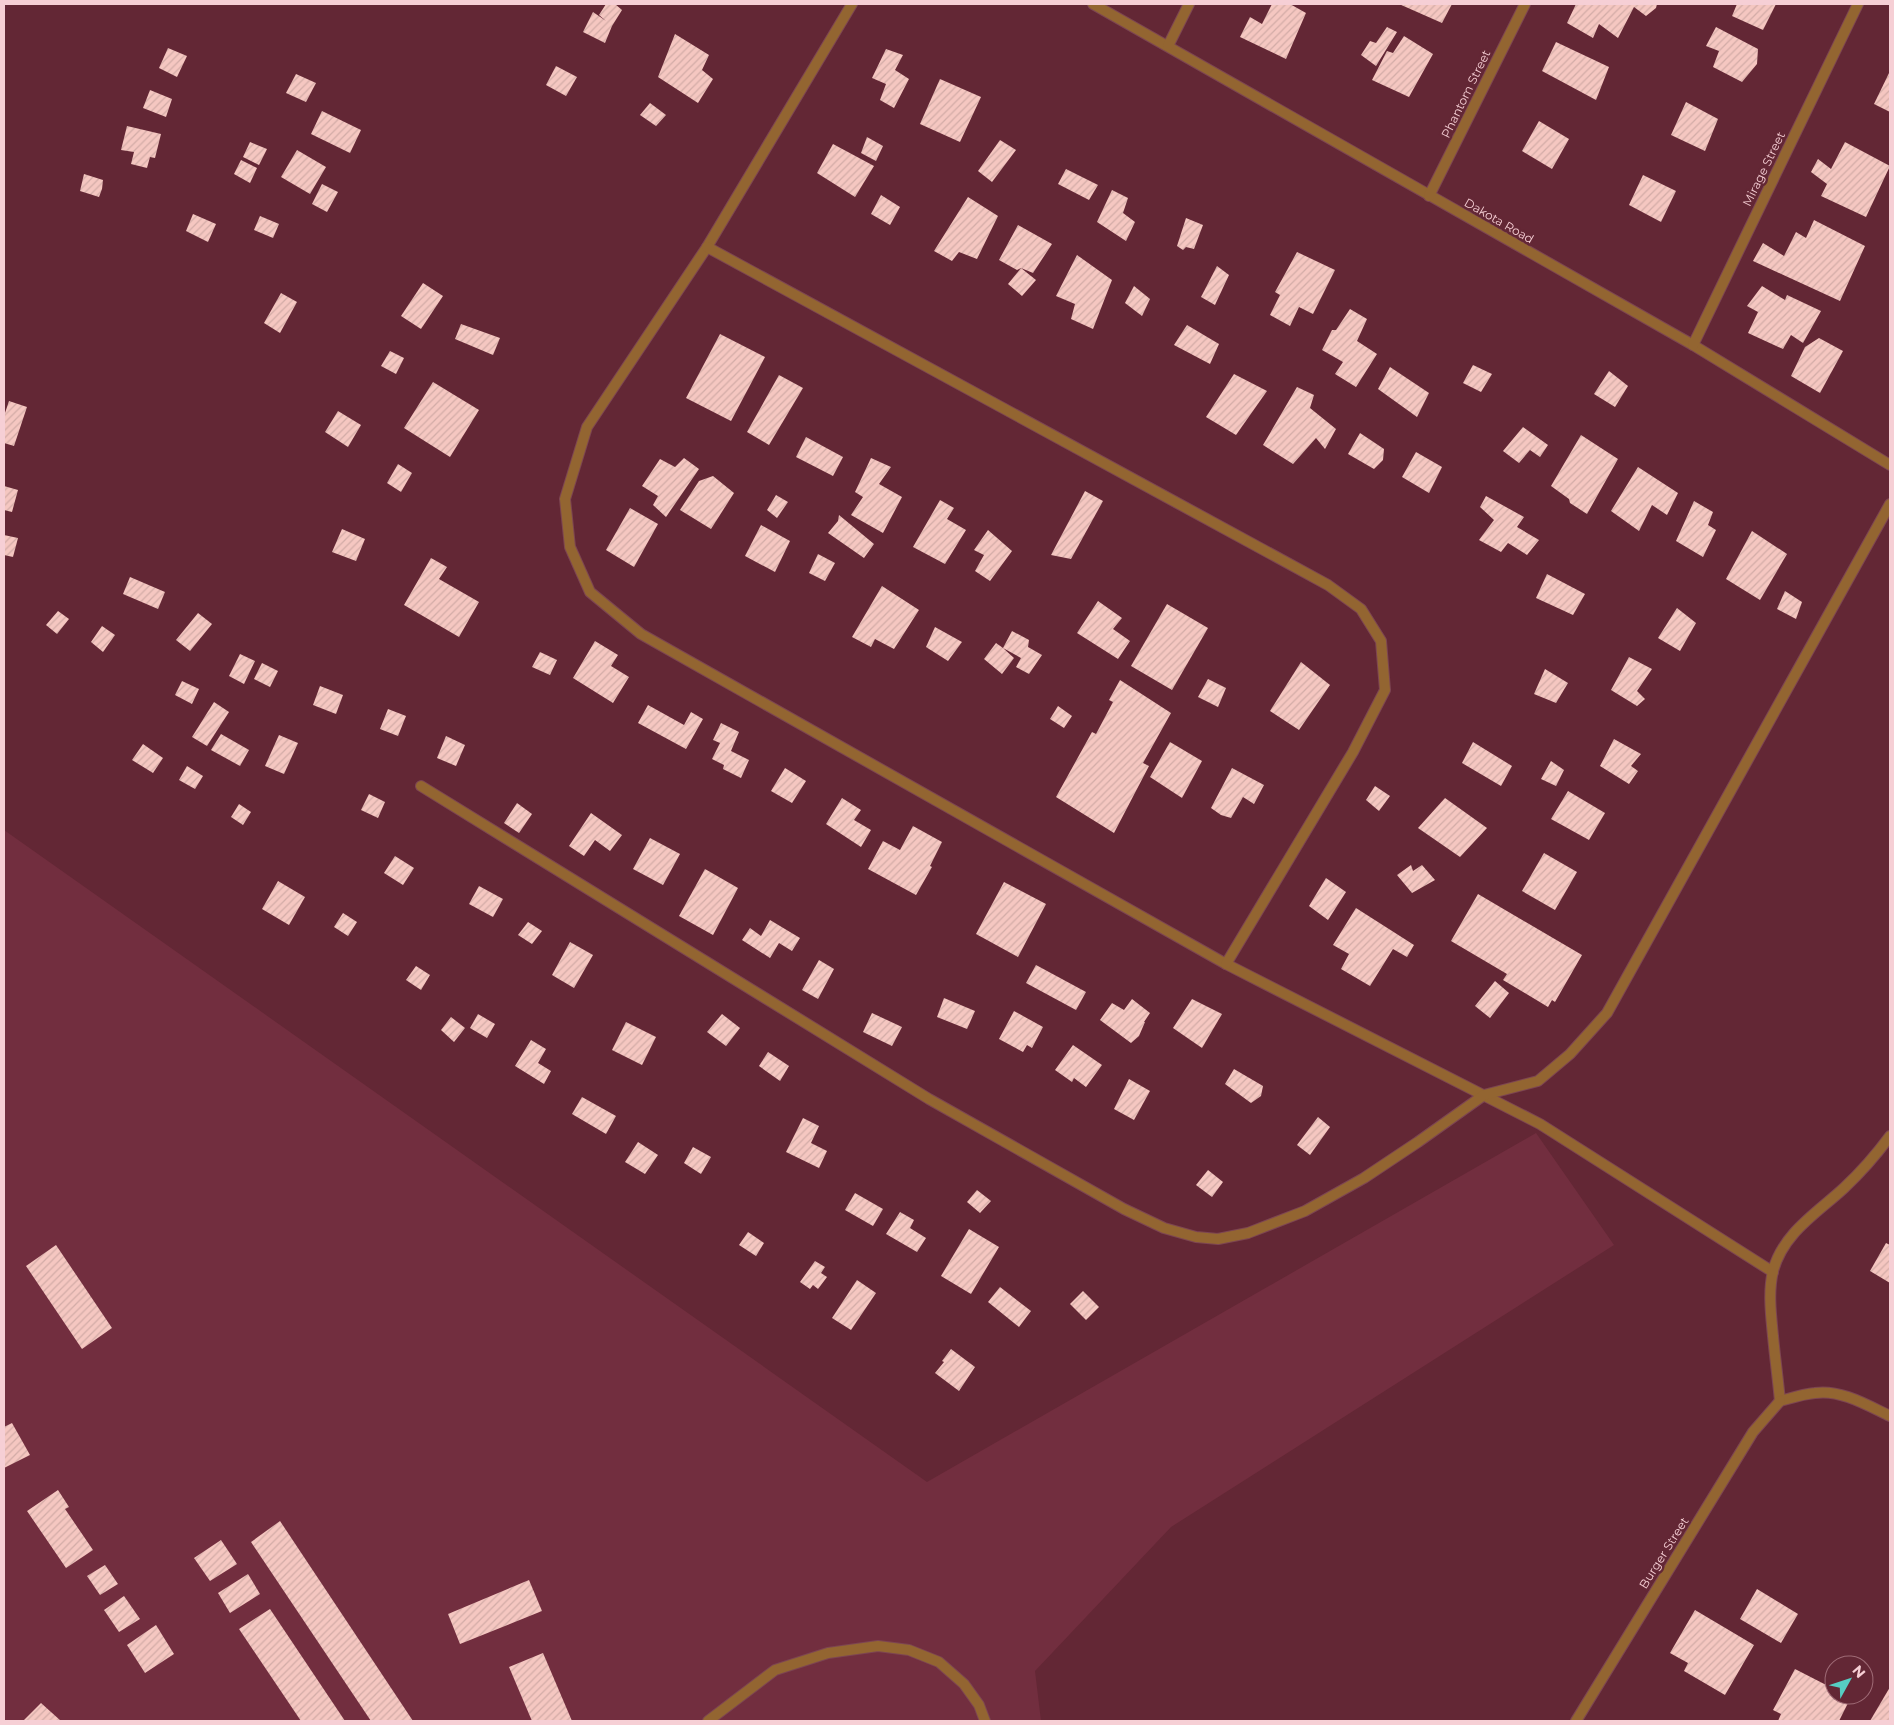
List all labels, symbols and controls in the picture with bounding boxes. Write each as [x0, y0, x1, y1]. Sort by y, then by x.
street label: Phantom Street [1438, 47, 1493, 140]
street label: Mirage Street [1739, 129, 1788, 208]
street label: Dakota Road [1462, 195, 1537, 246]
street label: Burger Street [1636, 1514, 1692, 1591]
north arrow [1824, 1655, 1874, 1705]
text: N [1848, 1662, 1869, 1682]

